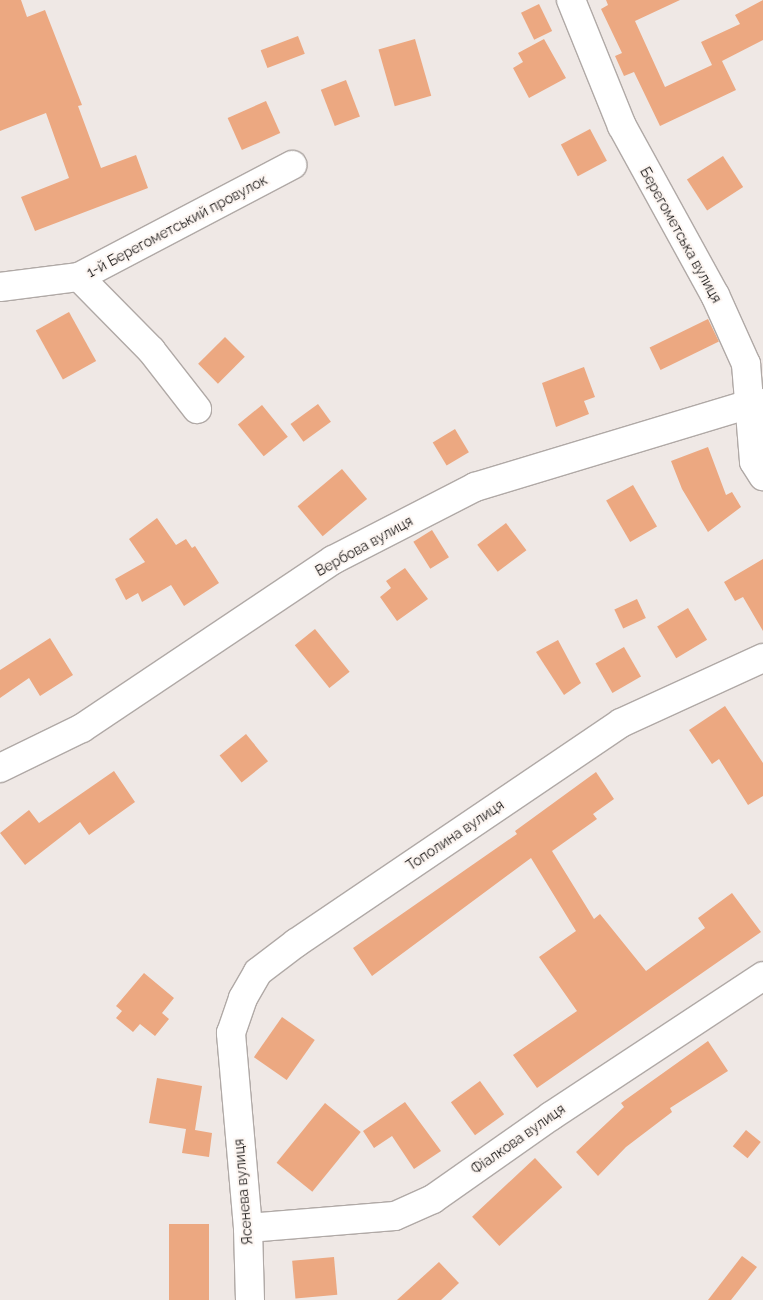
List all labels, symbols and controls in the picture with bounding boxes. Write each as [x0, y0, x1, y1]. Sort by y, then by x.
street label: Берегометська вулиця [637, 164, 725, 306]
street label: 1-й Берегометський провулок [84, 171, 270, 281]
street label: Вербова вулиця [313, 512, 415, 580]
street label: Тополина вулиця [403, 796, 507, 874]
street label: Фіалкова вулиця [468, 1100, 568, 1178]
street label: Ясенева вулиця [230, 1138, 256, 1246]

